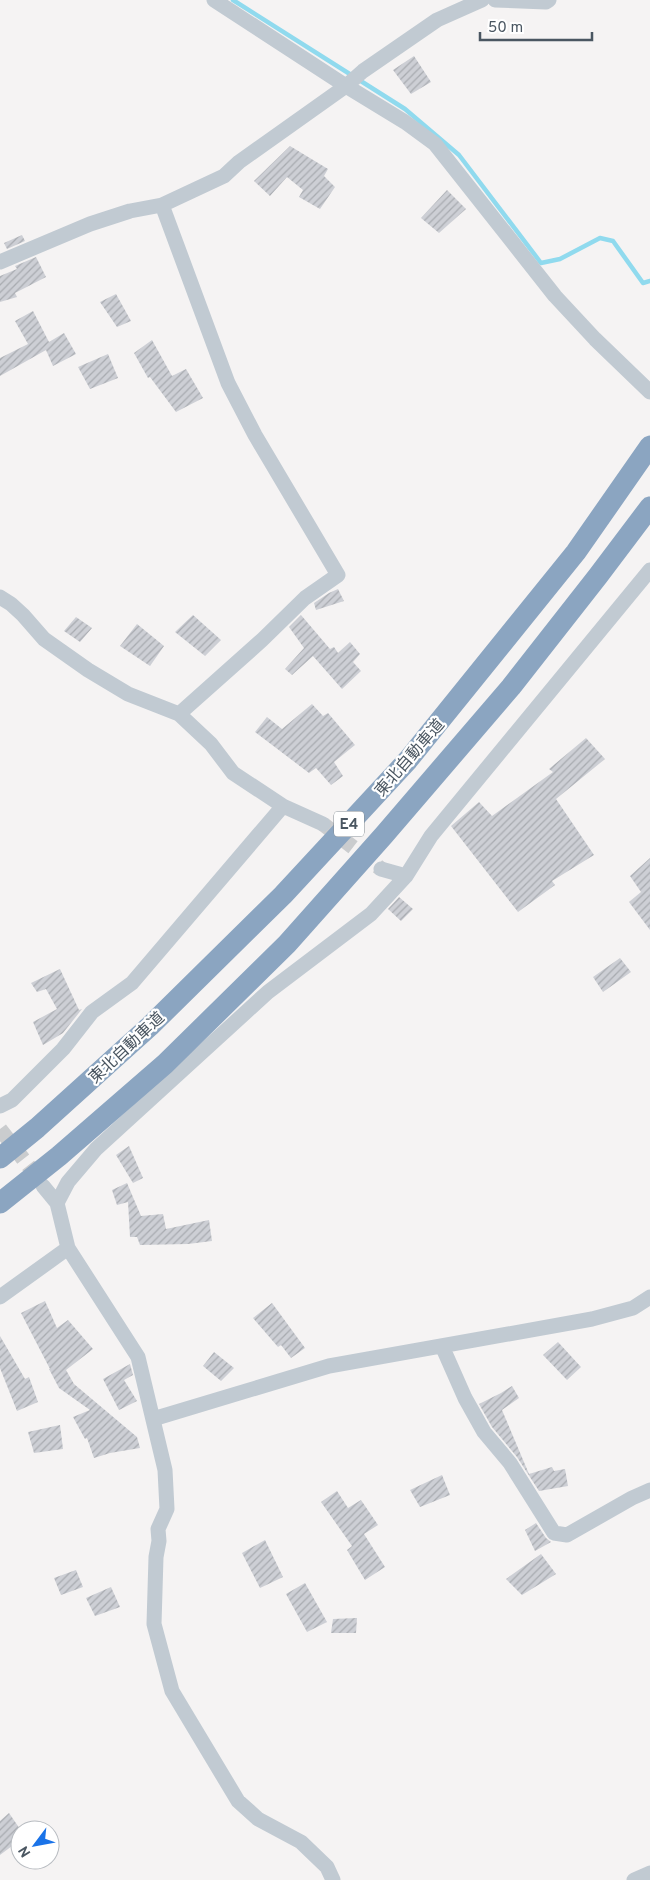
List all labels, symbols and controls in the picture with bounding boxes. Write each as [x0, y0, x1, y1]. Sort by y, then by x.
scale bar [480, 10, 592, 42]
text: 50 m [488, 19, 523, 38]
street label: 東北自動車道 [371, 716, 450, 801]
road number: E4 [334, 812, 364, 836]
street label: 東北自動車道 [85, 1008, 169, 1089]
north arrow [10, 1820, 60, 1870]
text: N [15, 1842, 35, 1860]

